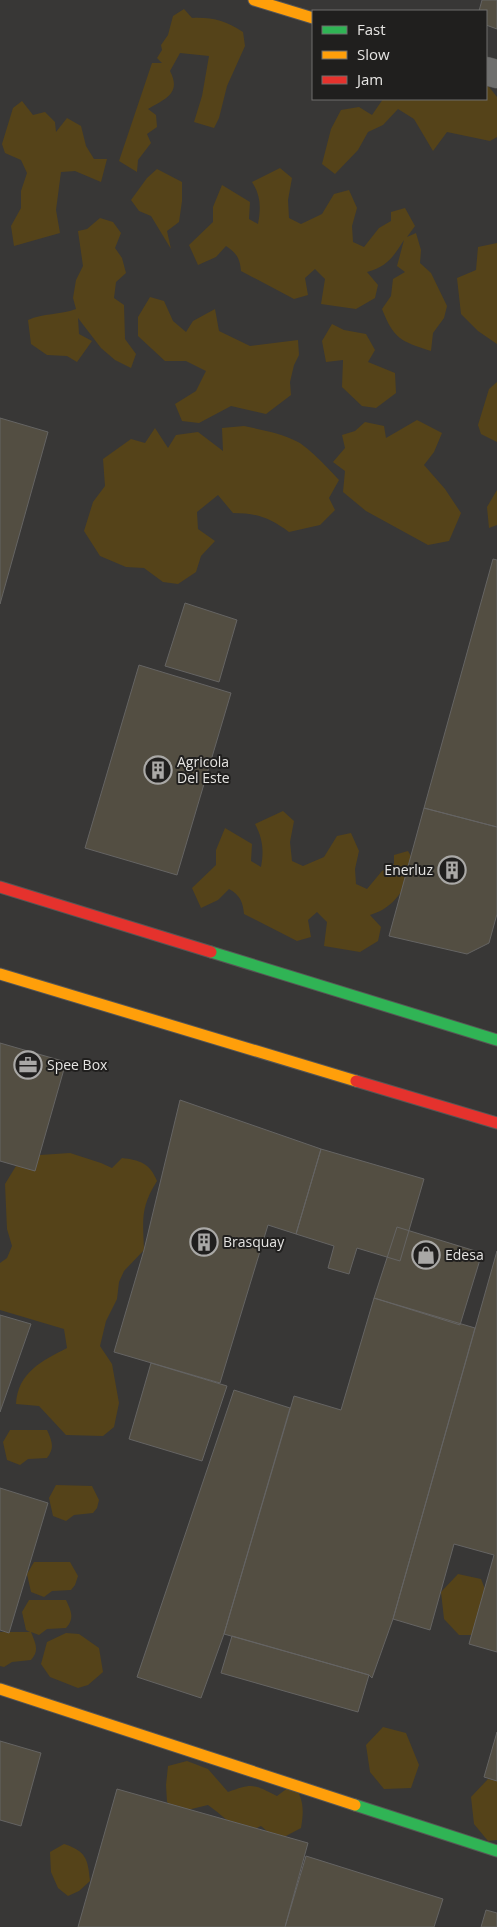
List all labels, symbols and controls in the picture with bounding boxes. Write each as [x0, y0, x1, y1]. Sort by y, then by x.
legend [312, 10, 487, 100]
text: Fast [357, 19, 386, 39]
text: Slow [357, 44, 390, 64]
text: Jam [355, 69, 383, 89]
place label: Agricola Del Este [177, 752, 230, 787]
building icon: Agricola Del Este [143, 755, 173, 785]
building icon: Enerluz [437, 855, 467, 885]
place label: Enerluz [384, 860, 433, 879]
office icon: Spee Box [13, 1050, 43, 1080]
place label: Spee Box [47, 1055, 108, 1074]
building icon: Brasquay [189, 1227, 219, 1257]
place label: Brasquay [223, 1232, 285, 1251]
shop icon: Edesa [411, 1240, 441, 1270]
place label: Edesa [445, 1245, 484, 1264]

